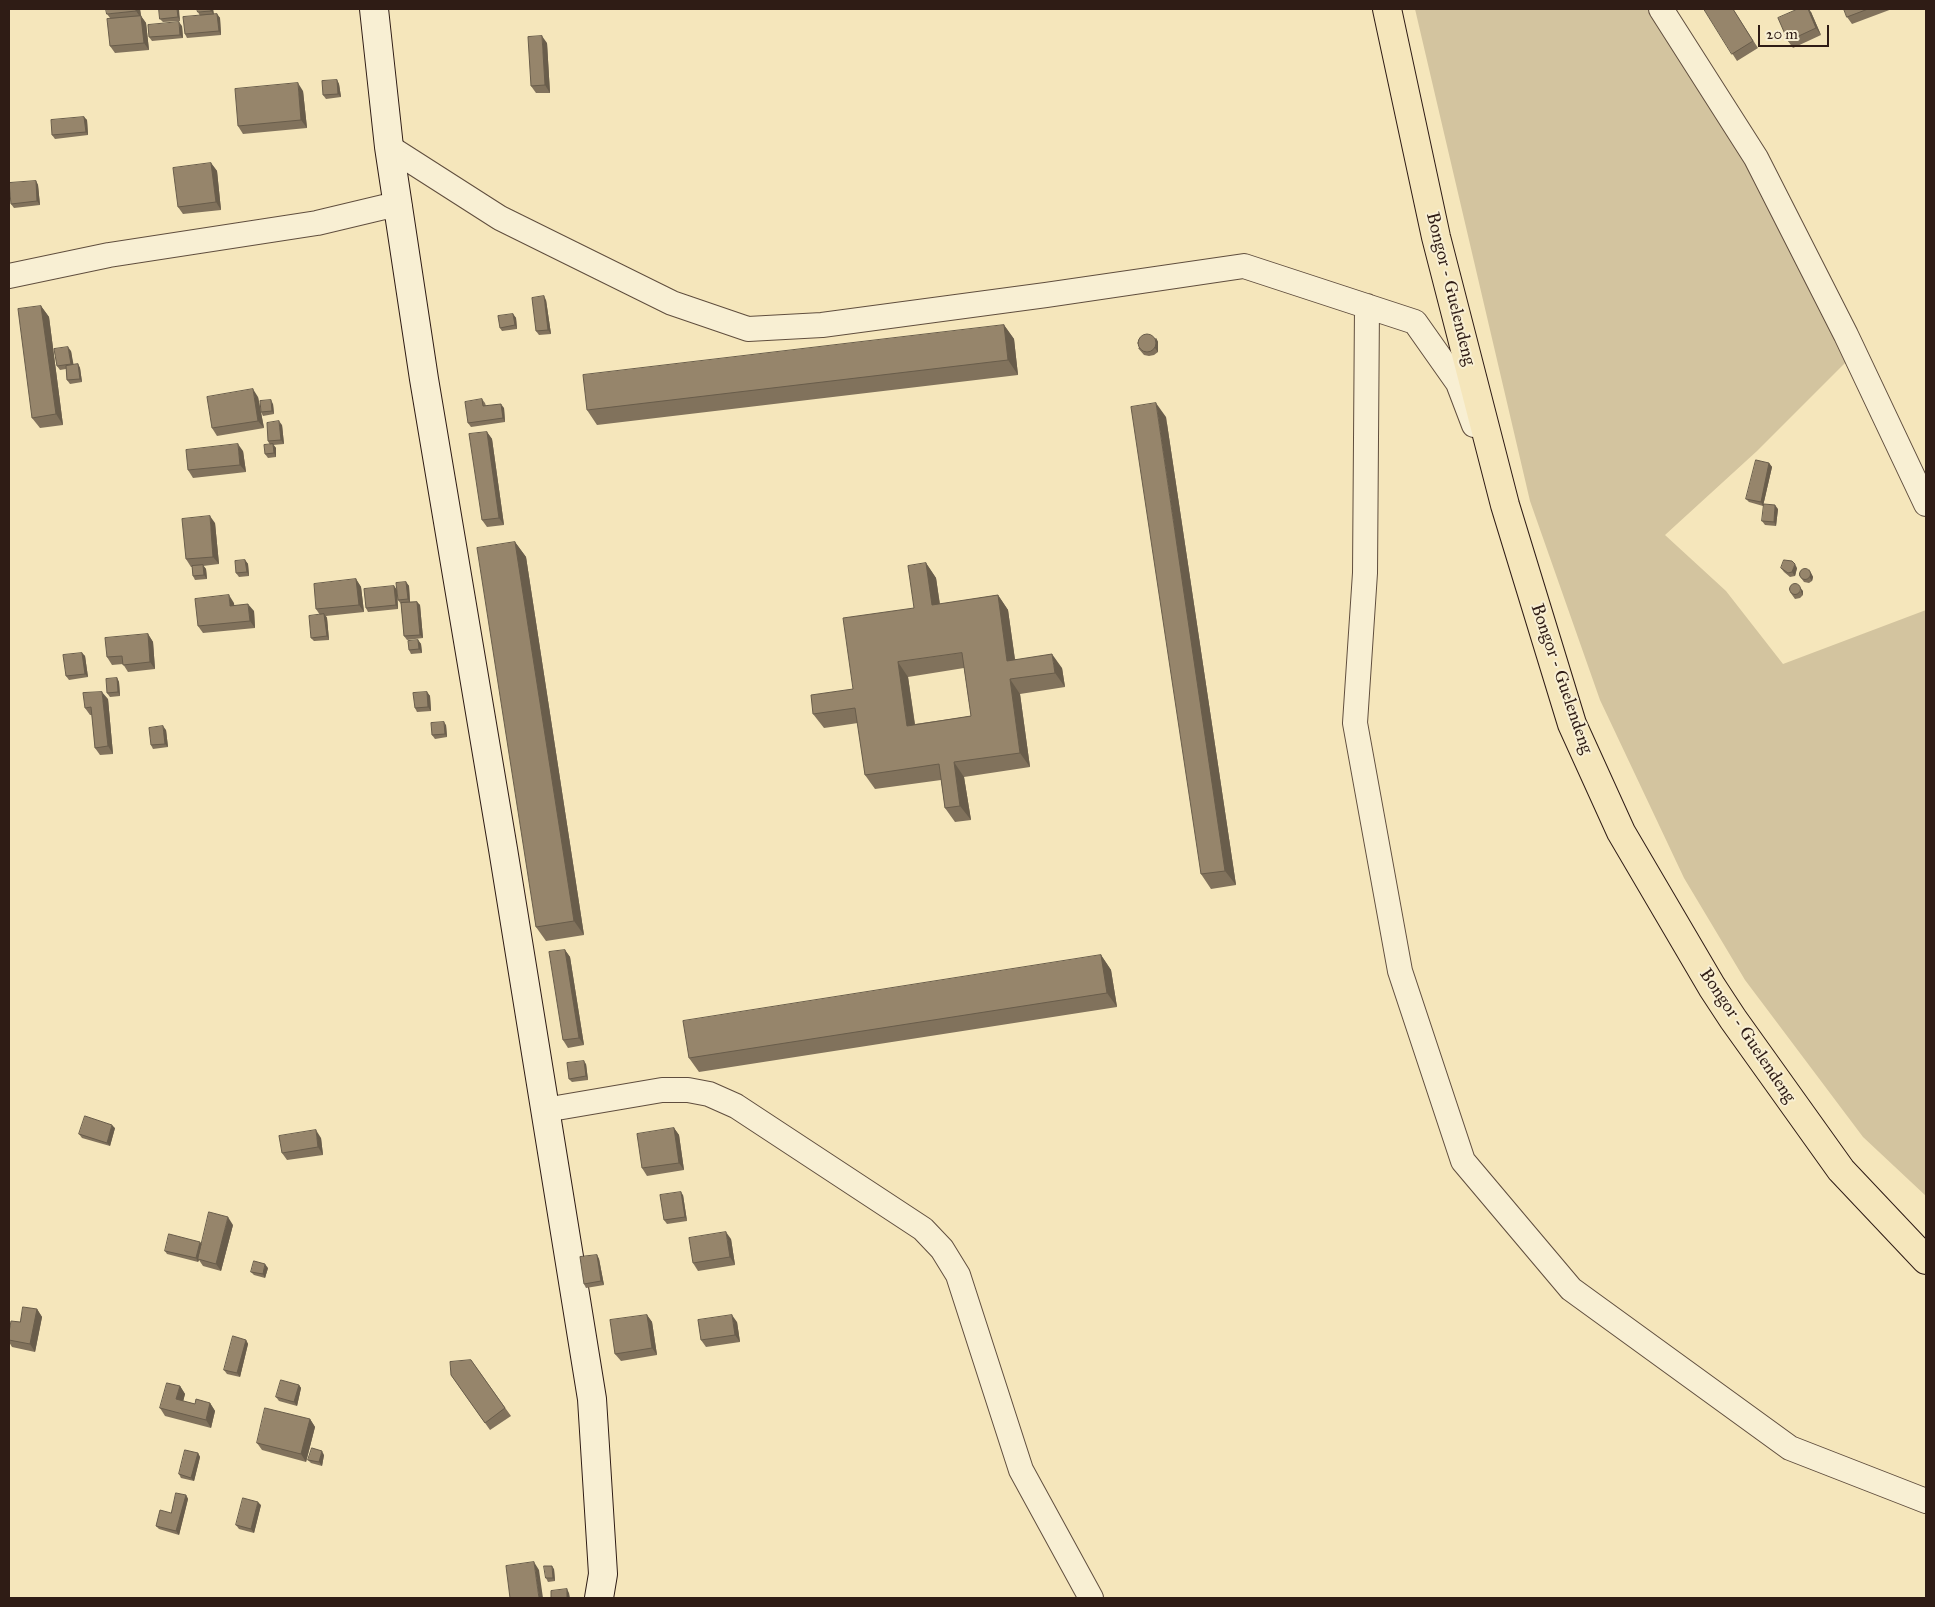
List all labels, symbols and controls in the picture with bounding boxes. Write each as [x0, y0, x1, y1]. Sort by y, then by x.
scale bar [1760, 15, 1831, 47]
text: 20 m [1766, 25, 1798, 43]
street label: Bongor - Guelendeng [1421, 210, 1479, 368]
street label: Bongor - Guelendeng [1525, 601, 1597, 757]
street label: Bongor - Guelendeng [1694, 965, 1800, 1107]

